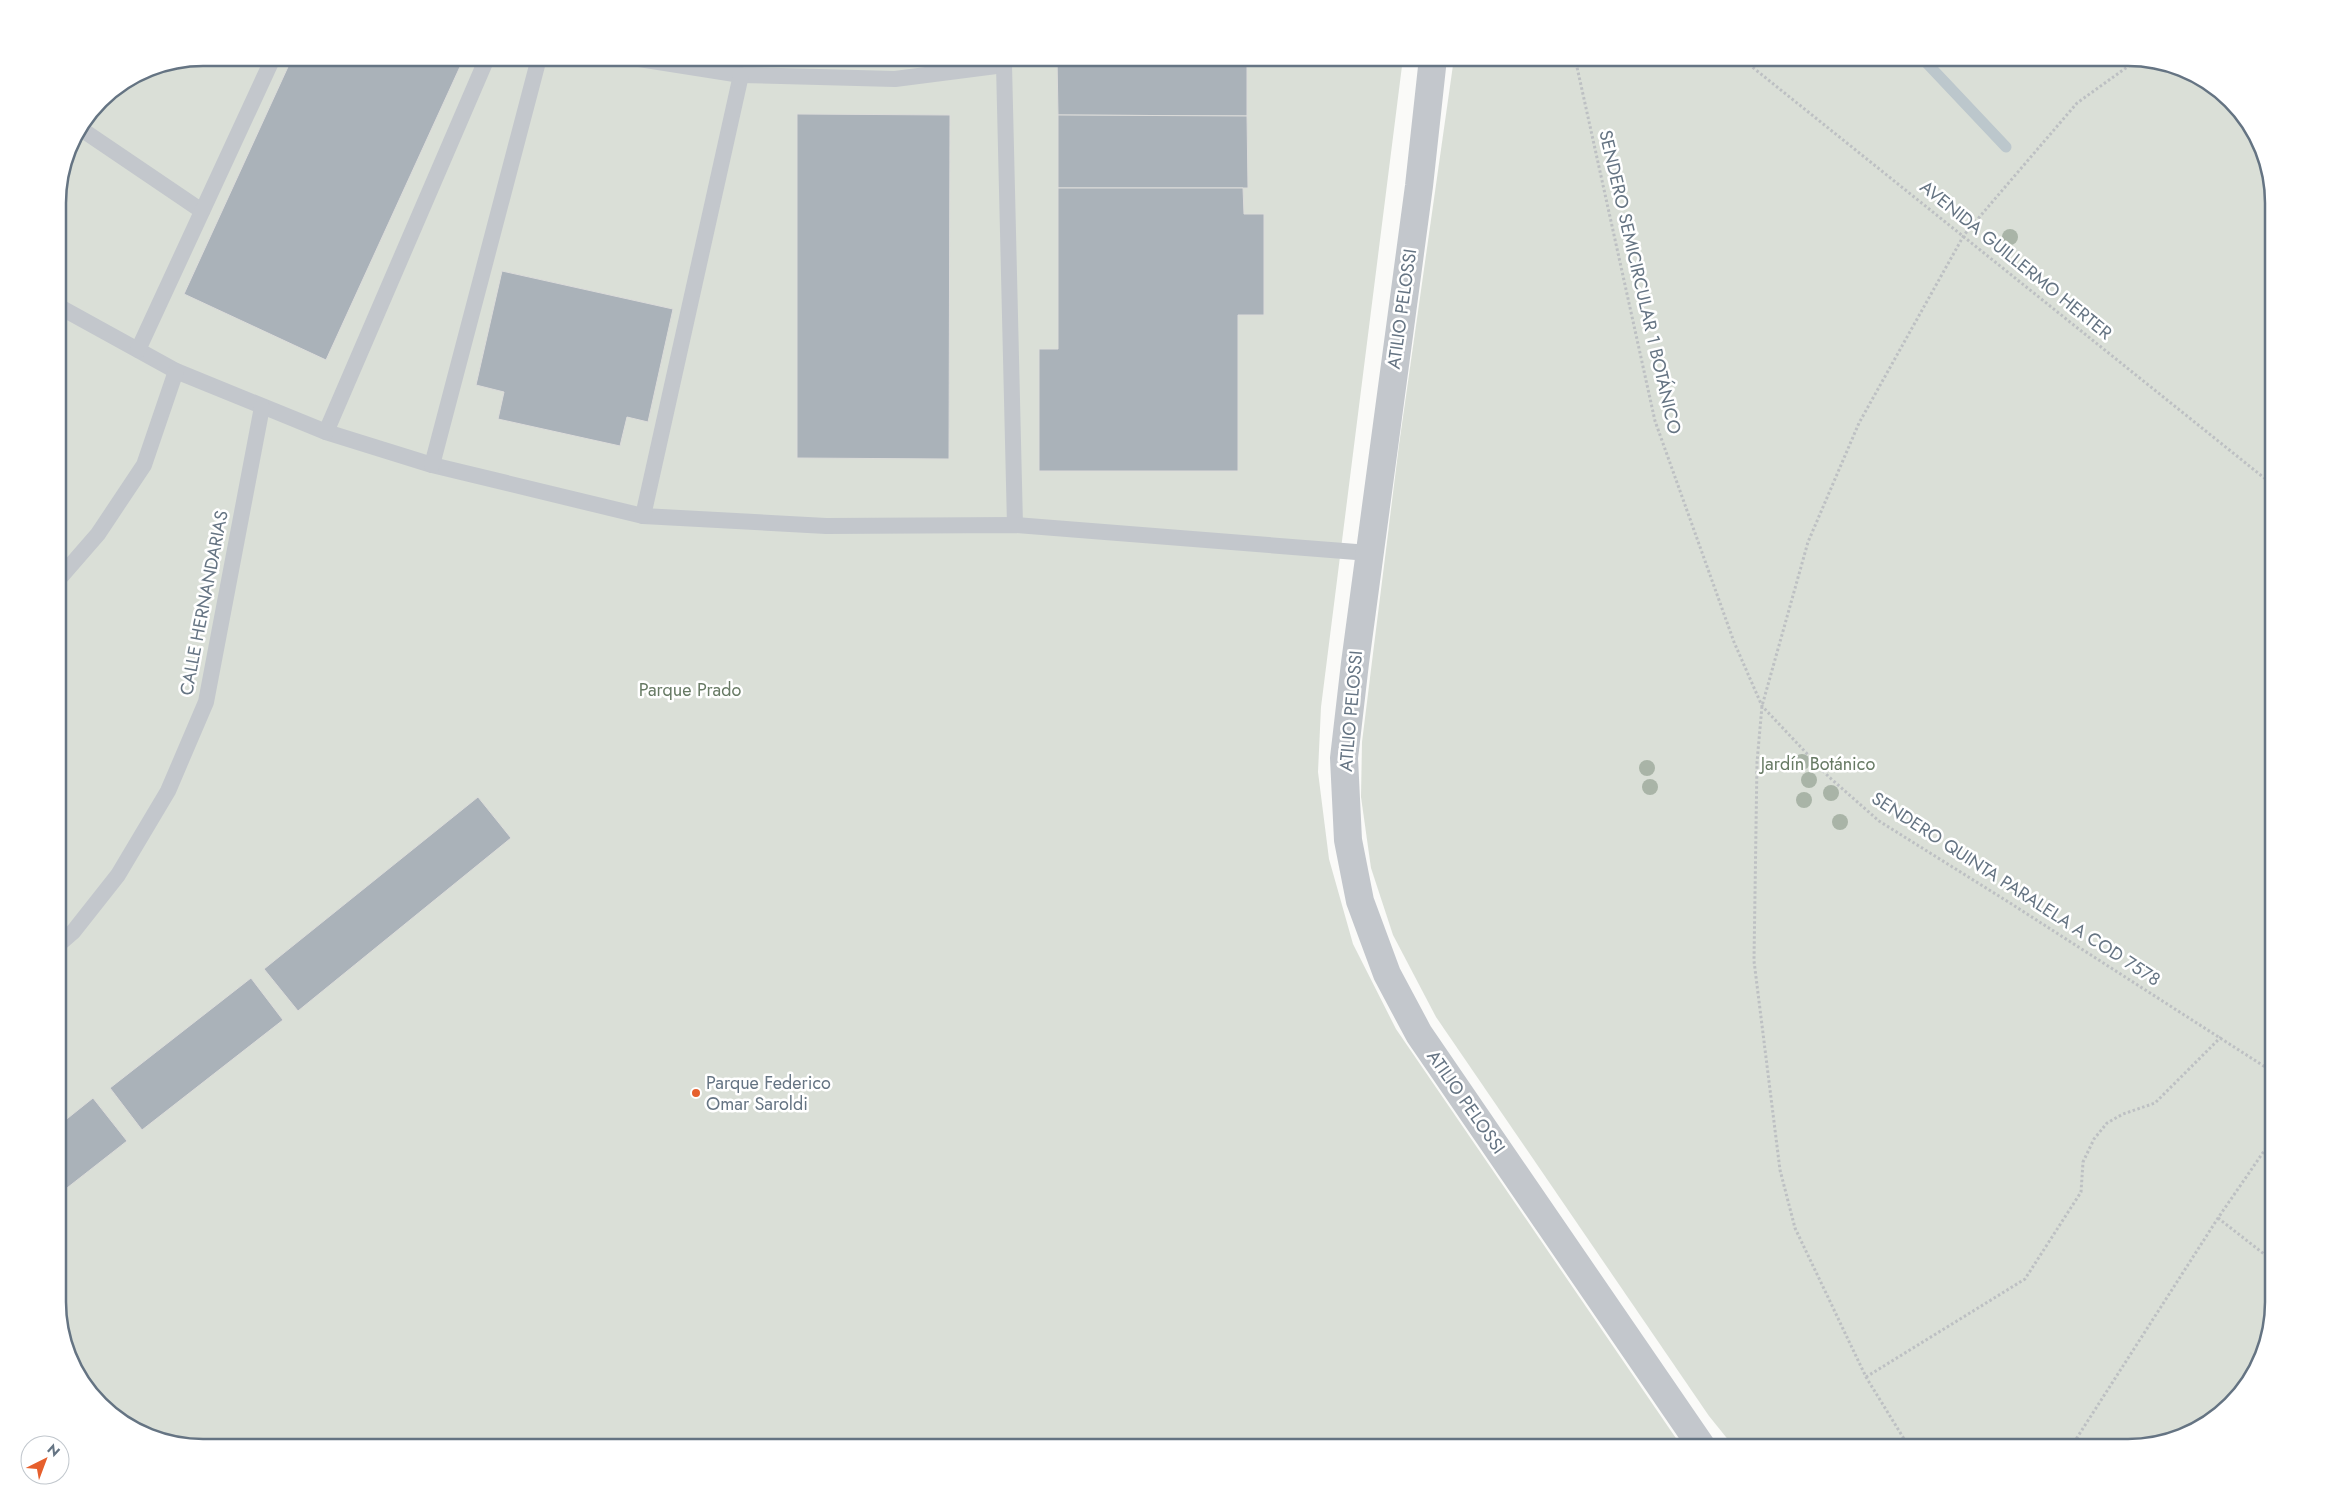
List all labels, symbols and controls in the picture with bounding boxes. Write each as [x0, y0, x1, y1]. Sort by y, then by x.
street label: SENDERO SEMICIRCULAR 1 BOTÁNICO [1592, 127, 1688, 437]
street label: AVENIDA GUILLERMO HERTER [1914, 174, 2118, 346]
street label: ATILIO PELOSSI [1381, 247, 1423, 371]
street label: CALLE HERNANDARIAS [173, 508, 235, 698]
street label: ATILIO PELOSSI [1333, 649, 1369, 773]
park label: Parque Prado [639, 677, 742, 703]
park label: Jardín Botánico [1759, 751, 1875, 777]
street label: SENDERO QUINTA PARALELA A COD 7578 [1866, 786, 2166, 992]
street label: ATILIO PELOSSI [1421, 1045, 1511, 1159]
place label: Parque Federico Omar Saroldi [706, 1070, 831, 1117]
marker: Parque Federico Omar Saroldi [690, 1087, 702, 1099]
north arrow [20, 1435, 70, 1485]
text: N [43, 1439, 65, 1461]

